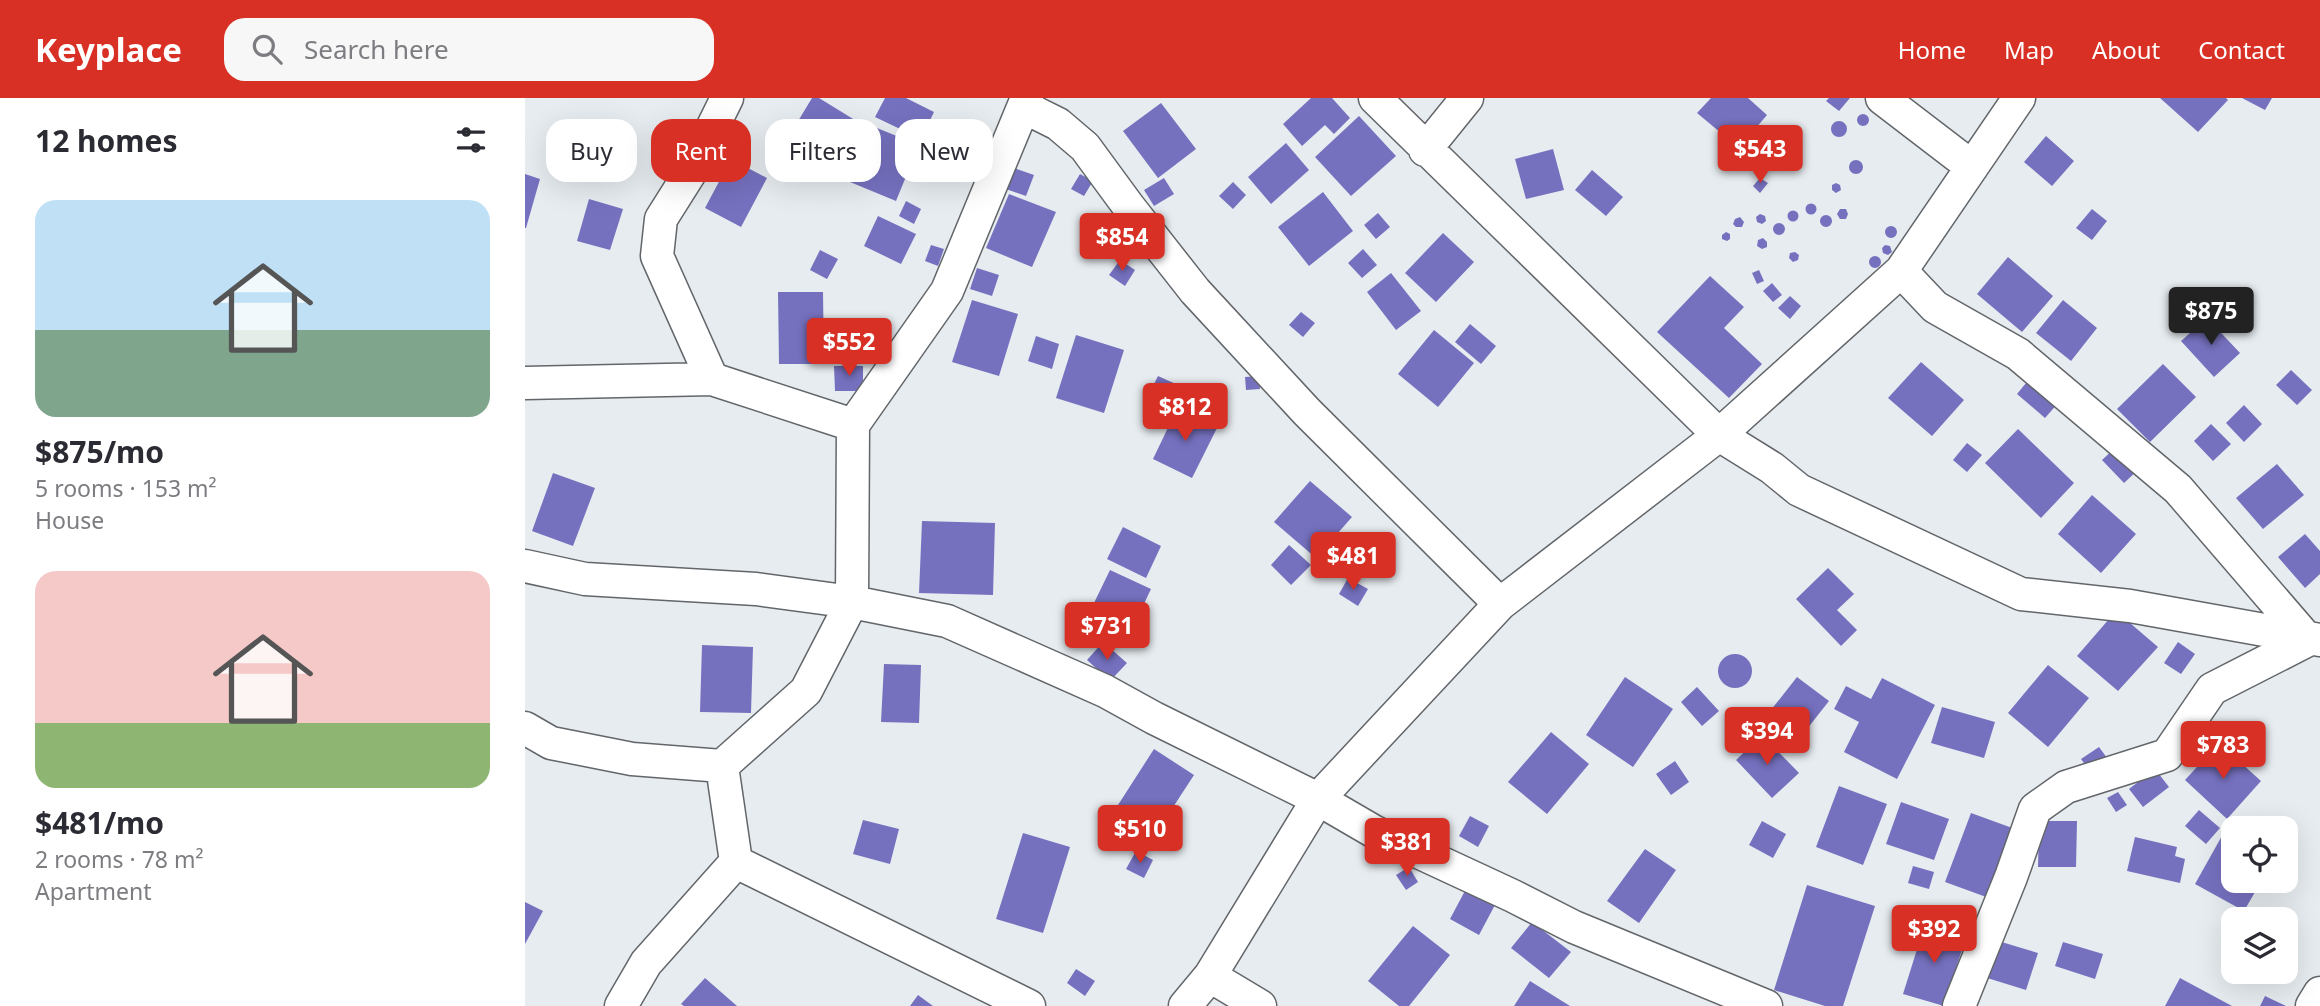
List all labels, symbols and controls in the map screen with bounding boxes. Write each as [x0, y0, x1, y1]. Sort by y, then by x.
search box [224, 18, 714, 81]
text: Keyplace [35, 27, 182, 72]
icon: search [248, 30, 286, 68]
text: Search here [304, 31, 449, 67]
text: Home [1898, 33, 1966, 66]
text: Map [2004, 33, 2054, 66]
text: About [2092, 33, 2160, 66]
text: Contact [2198, 33, 2285, 66]
chip: Buy [546, 119, 637, 182]
chip: Rent [651, 119, 751, 182]
chip: Filters [765, 119, 881, 182]
chip: New [895, 119, 993, 182]
text: 12 homes [35, 120, 178, 161]
icon: filters [452, 121, 490, 159]
pin: $543 [1719, 126, 1801, 185]
text: $543 [1734, 132, 1786, 164]
pin: $854 [1081, 214, 1163, 273]
text: $854 [1096, 220, 1148, 252]
icon: home [200, 245, 326, 371]
pin: $875 [2170, 288, 2252, 347]
text: $875 [2185, 294, 2237, 326]
pin: $552 [808, 318, 890, 378]
text: $552 [823, 325, 875, 357]
pin: $812 [1144, 384, 1226, 443]
text: $812 [1159, 390, 1211, 422]
text: $875/mo [35, 431, 164, 472]
text: 5 rooms · 153 m² [35, 472, 217, 504]
text: House [35, 504, 104, 536]
pin: $481 [1312, 532, 1394, 592]
text: $481 [1327, 539, 1379, 571]
pin: $731 [1066, 602, 1148, 662]
text: $731 [1081, 609, 1133, 641]
icon: home [200, 616, 326, 742]
pin: $394 [1726, 708, 1808, 767]
text: $394 [1741, 714, 1793, 746]
pin: $783 [2182, 722, 2264, 781]
text: $783 [2197, 728, 2249, 760]
text: $481/mo [35, 802, 164, 843]
pin: $510 [1099, 806, 1181, 865]
text: $510 [1114, 812, 1166, 844]
map controls [2221, 816, 2298, 984]
button: locate [2221, 816, 2298, 893]
pin: $381 [1366, 818, 1448, 878]
text: $381 [1381, 825, 1433, 857]
text: 2 rooms · 78 m² [35, 843, 204, 875]
text: Apartment [35, 875, 152, 907]
pin: $392 [1893, 906, 1975, 965]
button: layers [2221, 907, 2298, 984]
text: $392 [1908, 912, 1960, 944]

